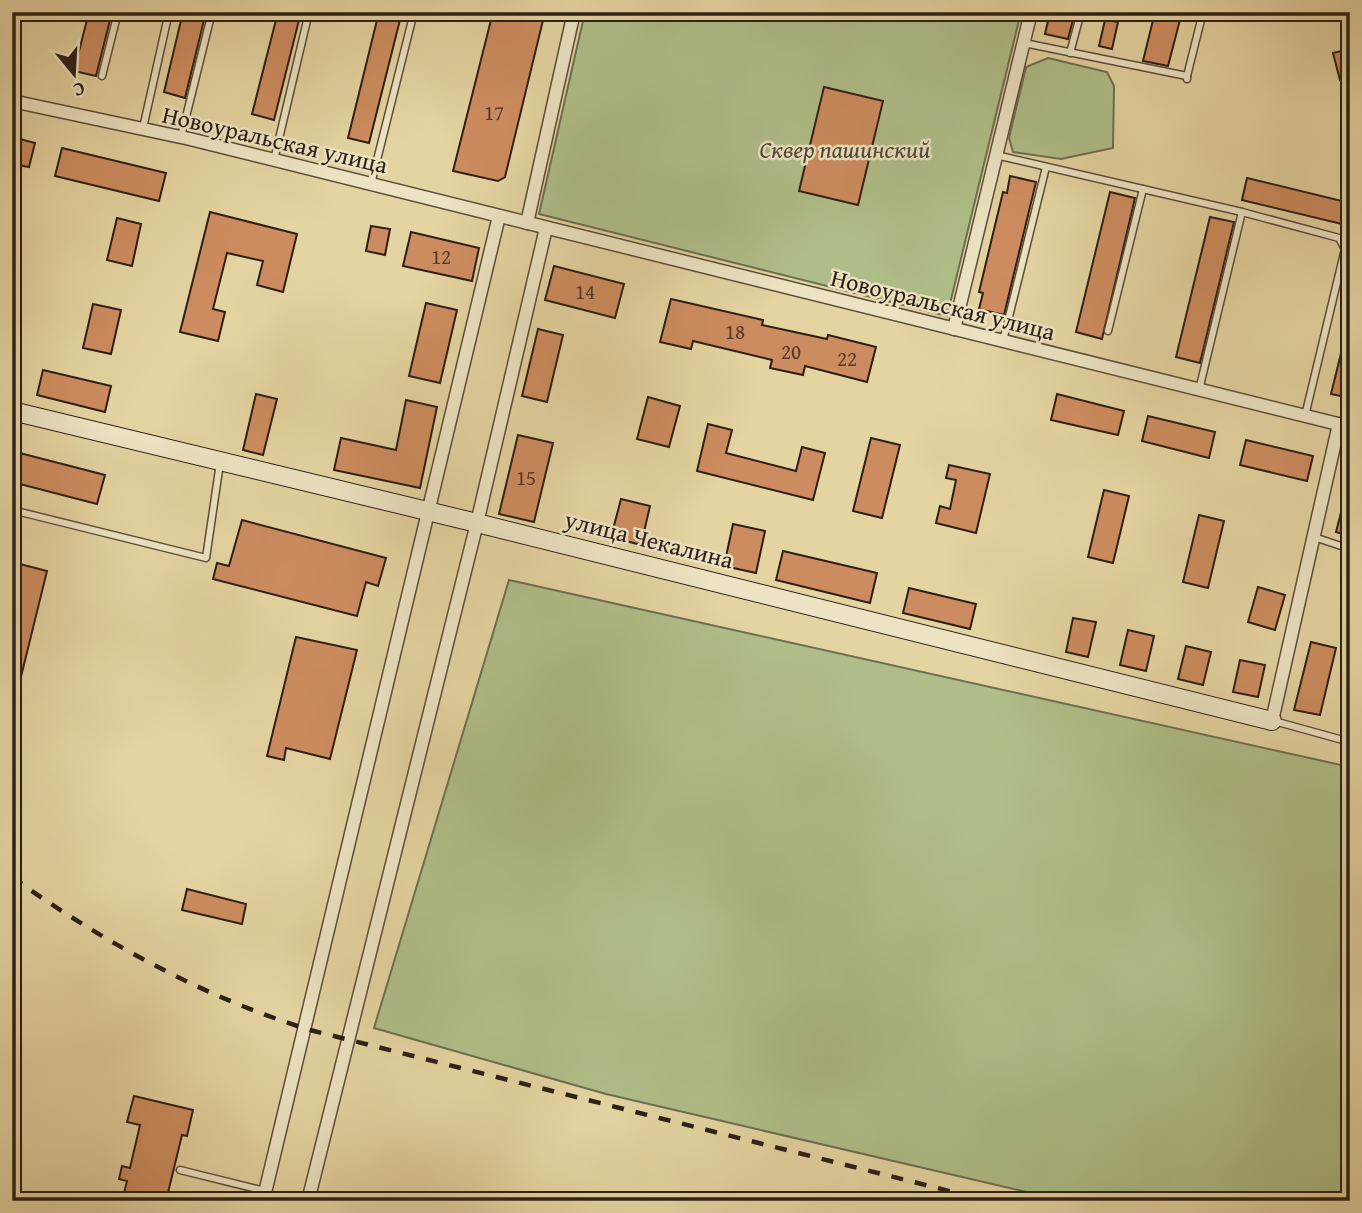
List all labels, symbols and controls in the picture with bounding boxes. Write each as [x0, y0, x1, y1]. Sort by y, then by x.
north arrow [38, 38, 108, 108]
text: С [70, 75, 89, 105]
street label: Новоуральская улица [159, 97, 392, 183]
house number: 17 [484, 97, 504, 128]
park label: Сквер пашинский [759, 132, 931, 167]
house number: 12 [431, 241, 451, 272]
street label: Новоуральская улица [827, 260, 1060, 349]
house number: 14 [575, 276, 595, 307]
house number: 18 [725, 316, 745, 347]
house number: 20 [781, 336, 801, 367]
house number: 22 [837, 343, 857, 374]
house number: 15 [516, 462, 536, 493]
street label: улица Чекалина [560, 501, 738, 578]

